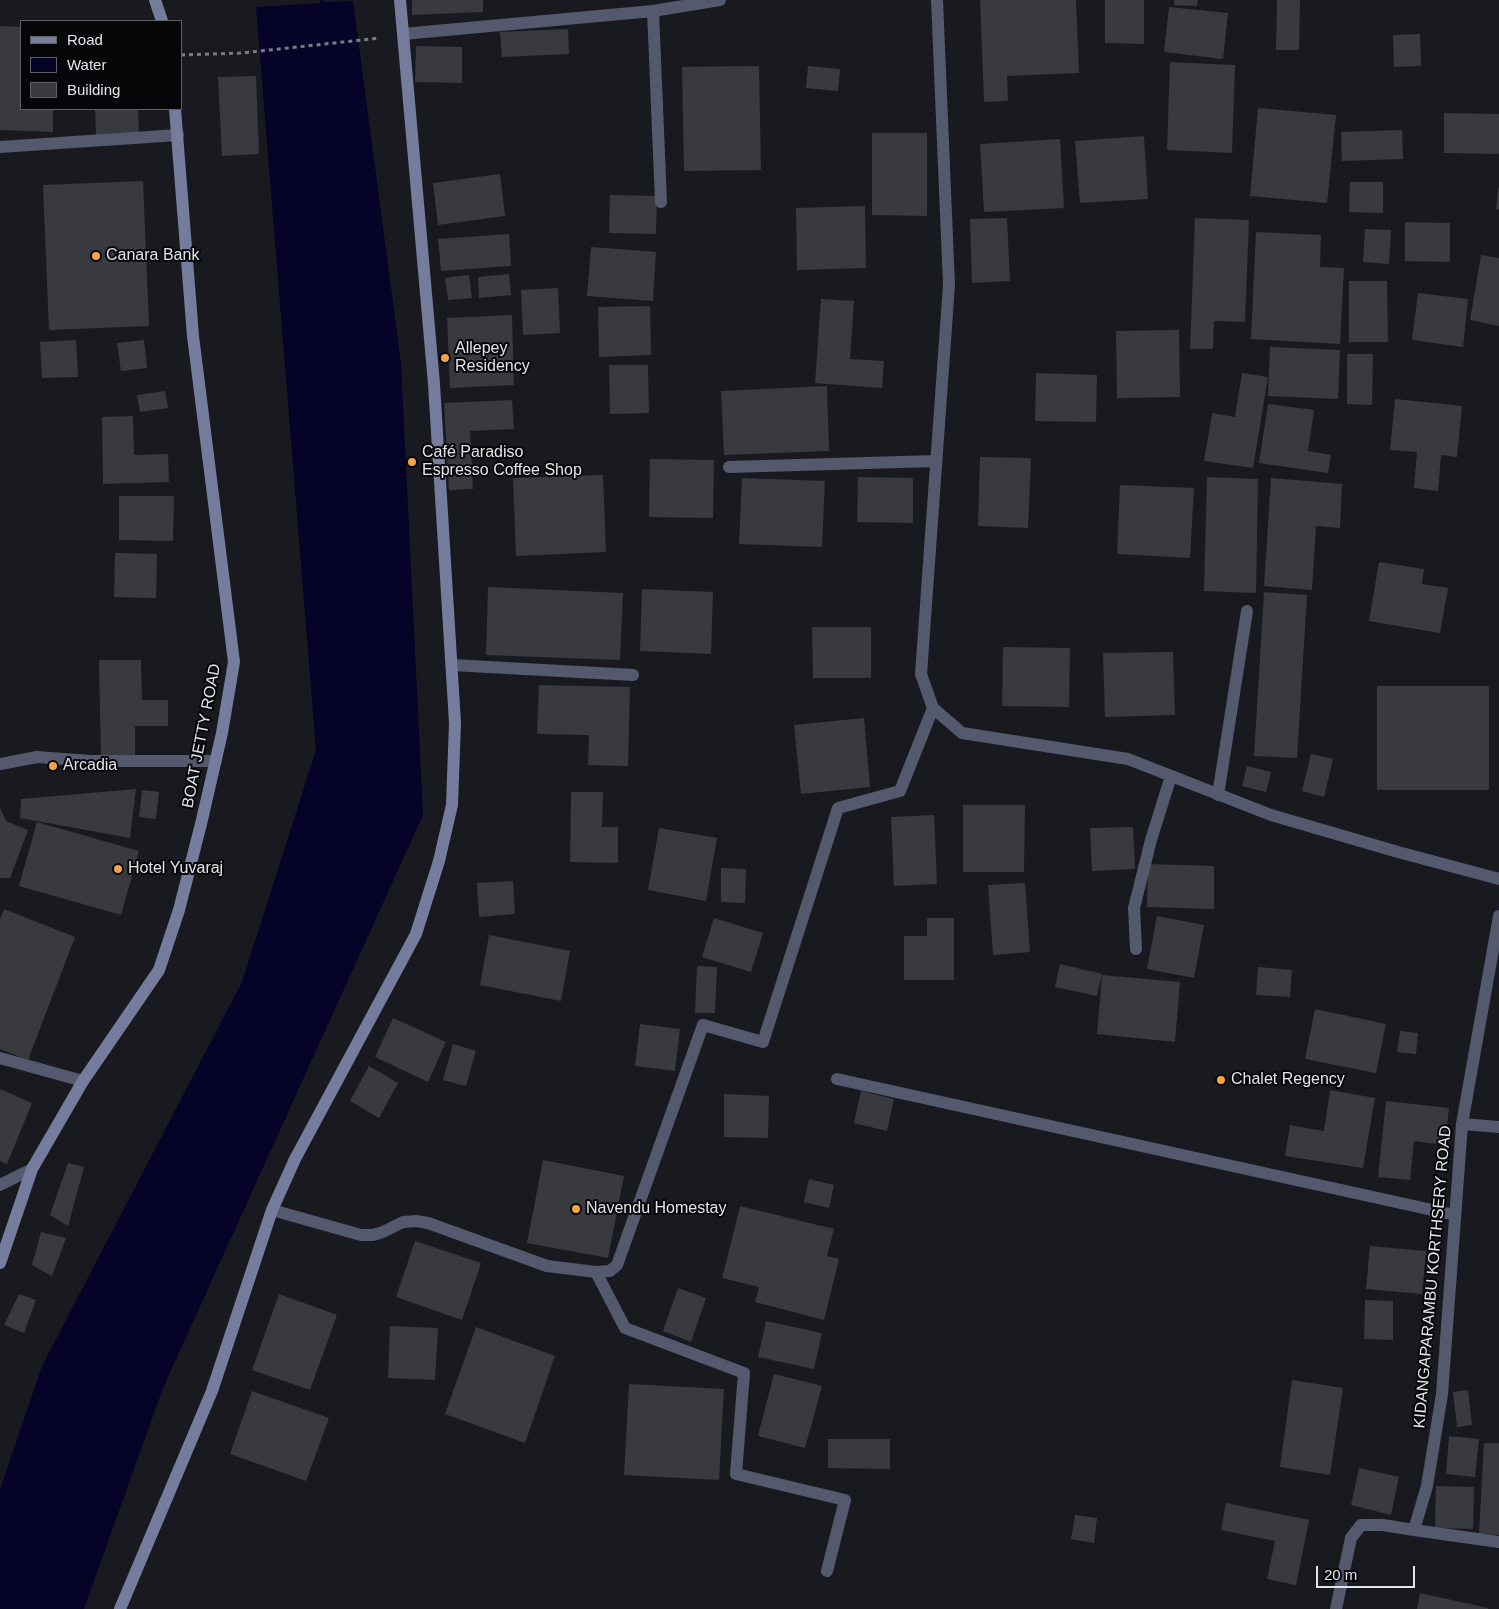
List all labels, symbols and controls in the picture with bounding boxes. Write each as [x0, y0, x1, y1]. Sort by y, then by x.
legend [20, 20, 182, 110]
text: Road [67, 31, 103, 48]
text: Water [67, 56, 106, 73]
text: Building [67, 81, 120, 98]
place label: Canara Bank [106, 246, 199, 266]
marker: Canara Bank [90, 250, 102, 262]
place label: Allepey Residency [455, 339, 530, 377]
marker: Allepey Residency [439, 352, 451, 364]
place label: Café Paradiso Espresso Coffee Shop [422, 443, 582, 481]
marker: Café Paradiso Espresso Coffee Shop [406, 456, 418, 468]
street label: BOAT JETTY ROAD [179, 662, 225, 810]
place label: Arcadia [63, 756, 117, 776]
marker: Arcadia [47, 760, 59, 772]
place label: Hotel Yuvaraj [128, 859, 223, 879]
marker: Hotel Yuvaraj [112, 863, 124, 875]
place label: Chalet Regency [1231, 1070, 1345, 1090]
marker: Chalet Regency [1215, 1074, 1227, 1086]
street label: KIDANGAPARAMBU KORTHSERY ROAD [1410, 1125, 1456, 1429]
place label: Navendu Homestay [586, 1199, 727, 1219]
marker: Navendu Homestay [570, 1203, 582, 1215]
scale bar [1319, 1556, 1418, 1588]
text: 20 m [1324, 1566, 1357, 1583]

